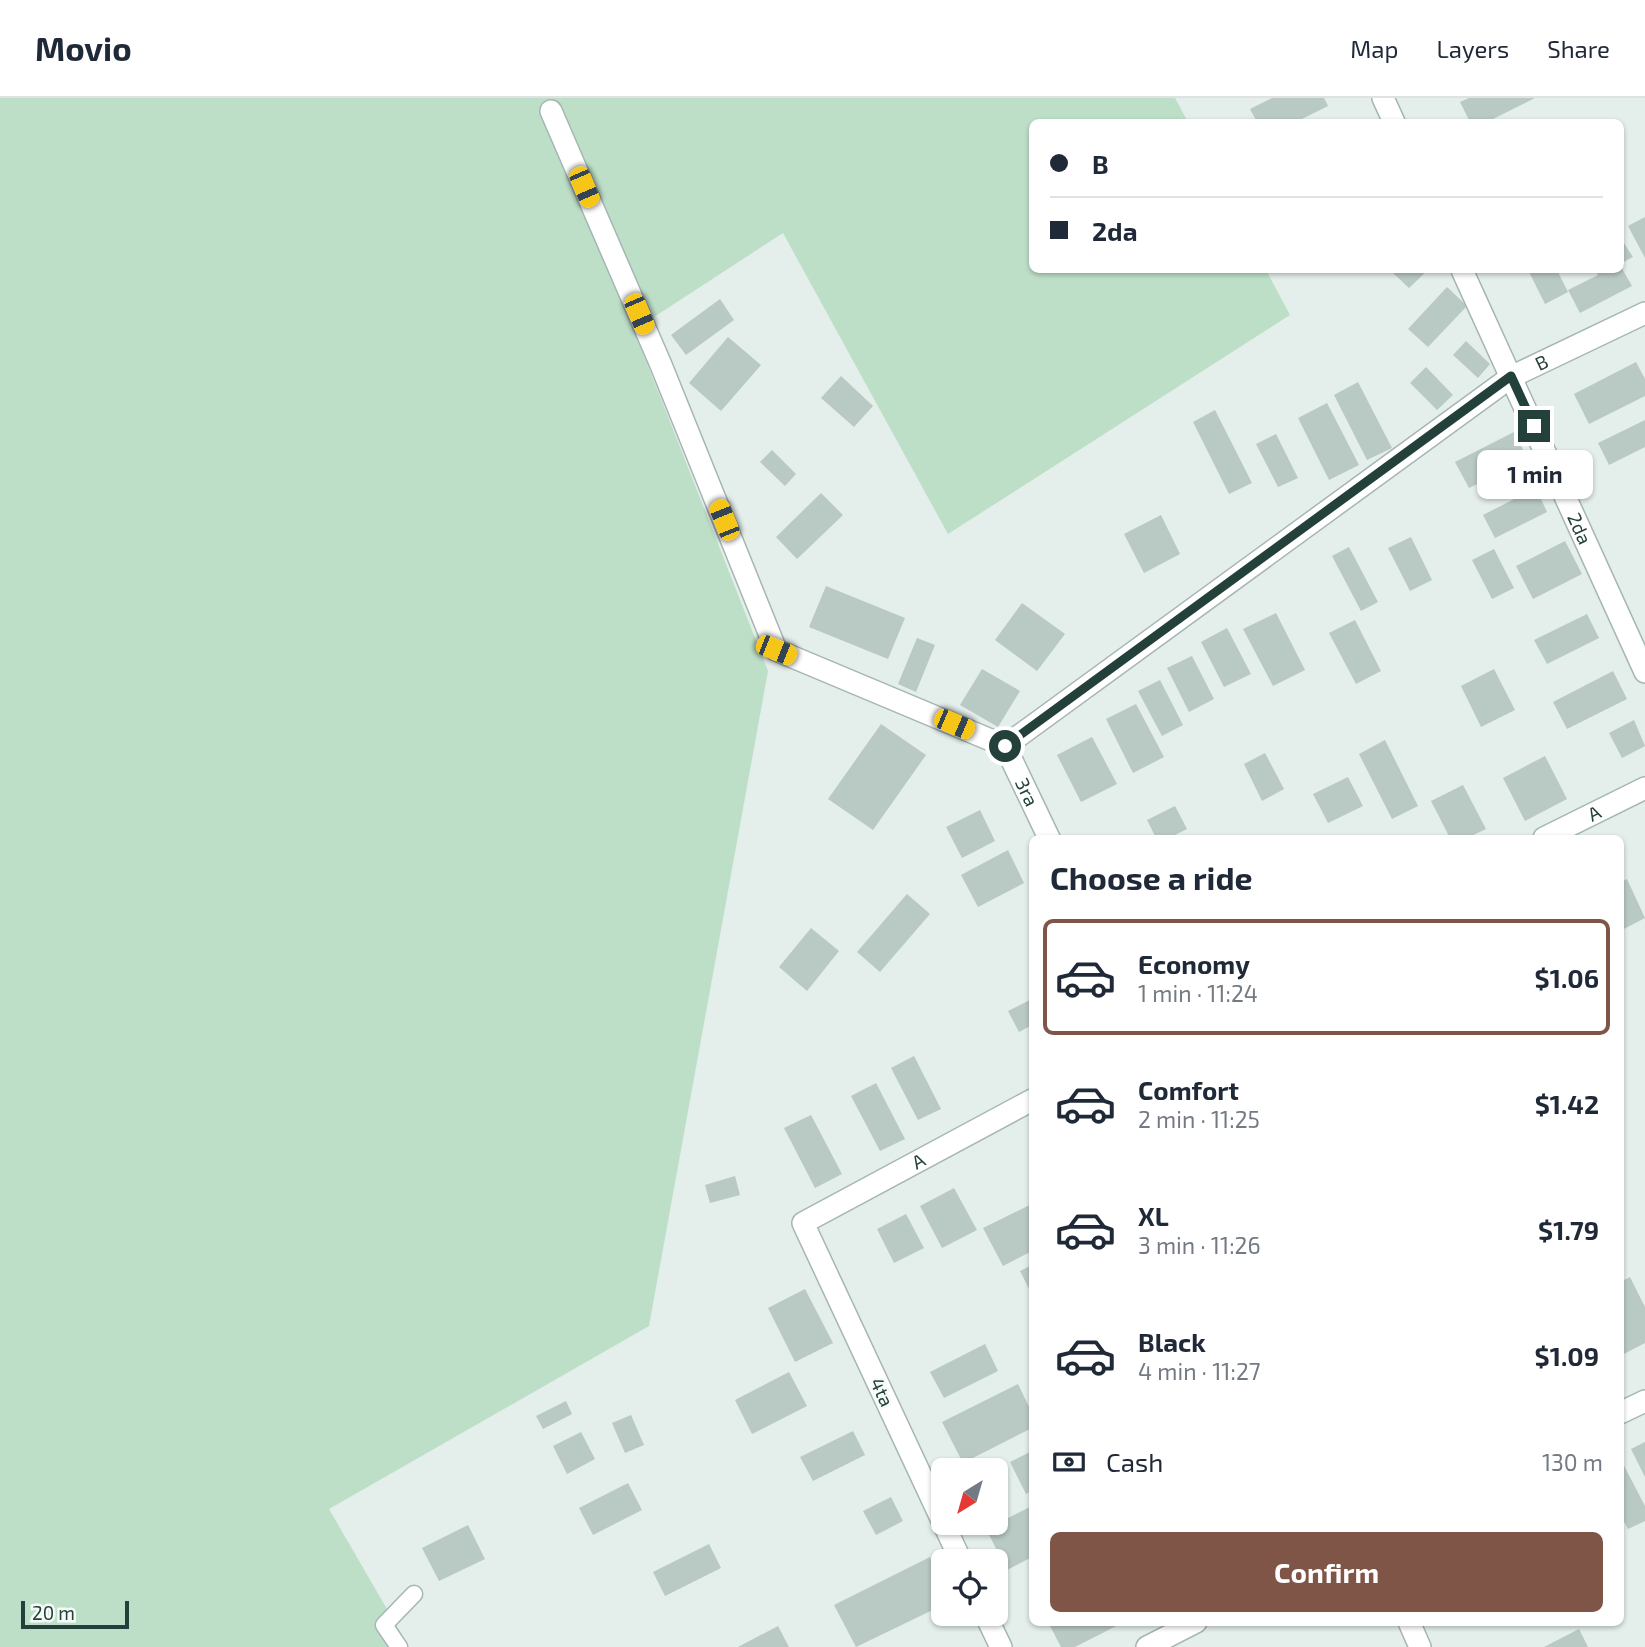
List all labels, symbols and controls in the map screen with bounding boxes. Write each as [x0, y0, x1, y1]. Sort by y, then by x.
text: Movio [35, 28, 132, 68]
text: Map [1350, 34, 1398, 63]
text: Layers [1436, 34, 1509, 63]
text: Share [1547, 34, 1610, 63]
text: B [1092, 148, 1109, 179]
car [567, 164, 602, 210]
text: 2da [1092, 215, 1137, 246]
car [622, 291, 657, 337]
street label: B [1531, 349, 1552, 375]
route end [1518, 410, 1550, 442]
callout: 1 min [1476, 450, 1592, 500]
text: 1 min [1507, 460, 1563, 488]
car [707, 497, 742, 543]
street label: 2da [1563, 509, 1597, 548]
car [753, 632, 800, 668]
car [931, 706, 978, 742]
route start [989, 730, 1021, 762]
street label: 3ra [1011, 774, 1044, 810]
street label: A [1584, 800, 1605, 826]
text: Choose a ride [1050, 858, 1253, 896]
icon: car [1054, 946, 1117, 1009]
text: Economy [1138, 948, 1250, 979]
text: $1.06 [1535, 962, 1599, 993]
text: 1 min · 11:24 [1138, 979, 1258, 1007]
icon: car [1054, 1072, 1117, 1135]
text: Comfort [1138, 1074, 1239, 1105]
text: $1.42 [1535, 1088, 1599, 1119]
text: 2 min · 11:25 [1138, 1105, 1260, 1133]
street label: A [907, 1148, 929, 1174]
icon: car [1054, 1198, 1117, 1261]
text: XL [1138, 1200, 1169, 1231]
text: $1.79 [1538, 1214, 1599, 1245]
text: 3 min · 11:26 [1138, 1231, 1261, 1259]
icon: car [1054, 1324, 1117, 1387]
text: Black [1138, 1326, 1206, 1357]
text: $1.09 [1535, 1340, 1599, 1371]
text: 4 min · 11:27 [1138, 1357, 1261, 1385]
street label: 4ta [866, 1374, 899, 1410]
icon: cash [1050, 1443, 1088, 1481]
text: Cash [1106, 1446, 1163, 1477]
text: 130 m [1542, 1448, 1603, 1476]
north arrow [931, 1458, 1008, 1535]
map controls [931, 1458, 1008, 1626]
button: Confirm [1050, 1532, 1603, 1612]
button: locate [931, 1549, 1008, 1626]
scale bar [21, 1598, 130, 1630]
text: 20 m [32, 1601, 75, 1624]

